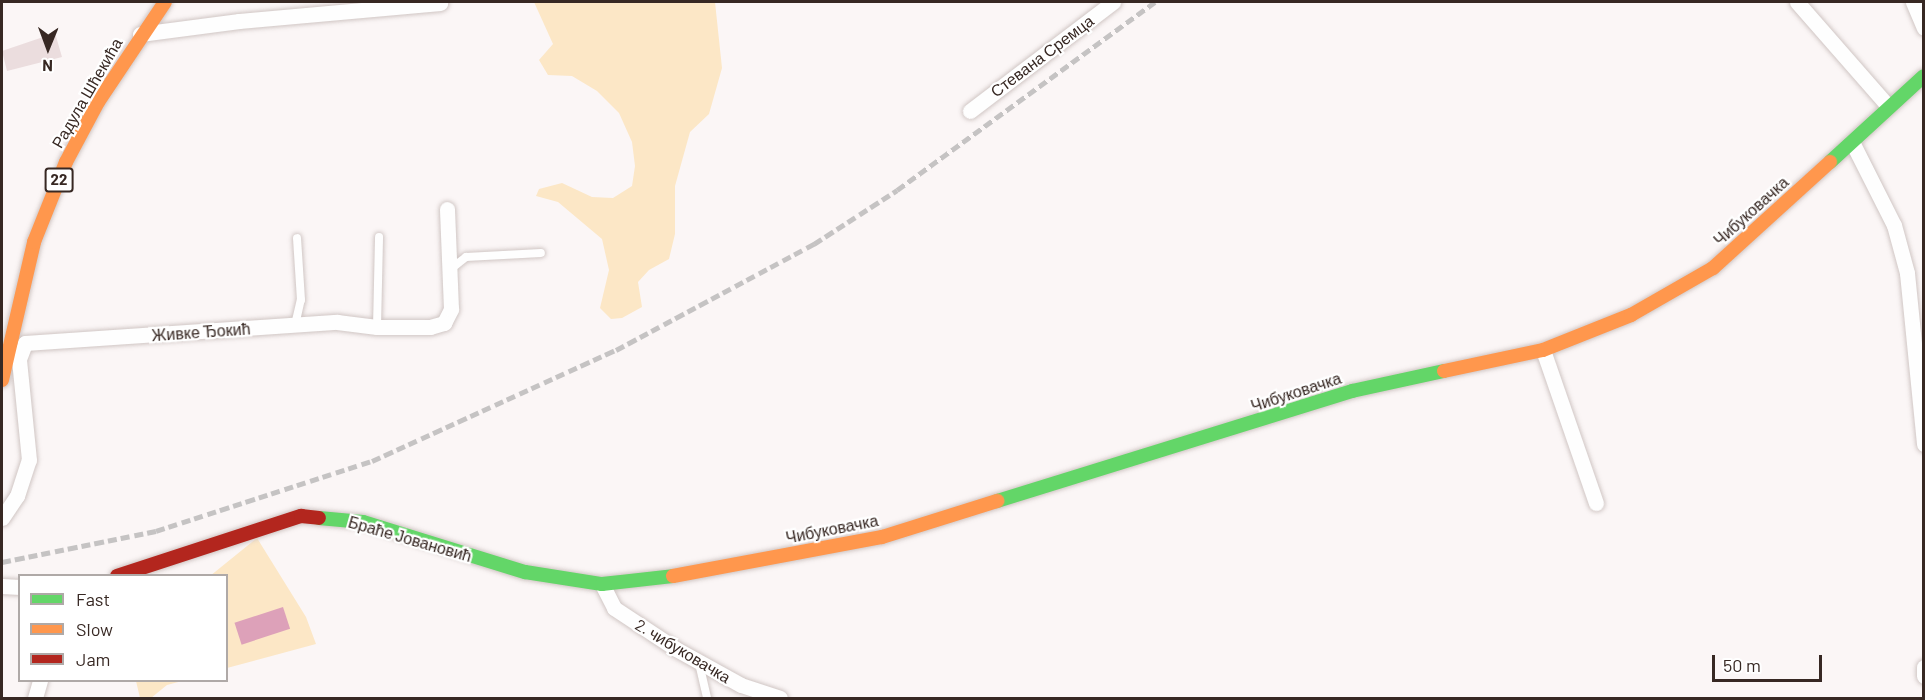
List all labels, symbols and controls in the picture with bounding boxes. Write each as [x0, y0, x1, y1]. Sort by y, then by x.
street label: Стевана Сремца [987, 11, 1097, 101]
north arrow [18, 18, 78, 78]
street label: Радула Шћекића [48, 35, 126, 151]
text: N [42, 57, 53, 76]
road number: 22 [44, 168, 74, 192]
street label: Чибуковачка [1710, 172, 1792, 250]
street label: Живке Ђокић [151, 319, 251, 345]
street label: Чибуковачка [1248, 368, 1344, 416]
street label: Чибуковачка [784, 511, 880, 547]
street label: Браће Јовановић [346, 512, 474, 566]
legend [18, 574, 228, 682]
text: Fast [76, 588, 110, 610]
street label: 2. чибуковачка [632, 615, 734, 687]
text: Slow [76, 618, 113, 640]
scale bar [1715, 643, 1824, 681]
text: Jam [76, 648, 110, 670]
text: 50 m [1723, 654, 1761, 676]

